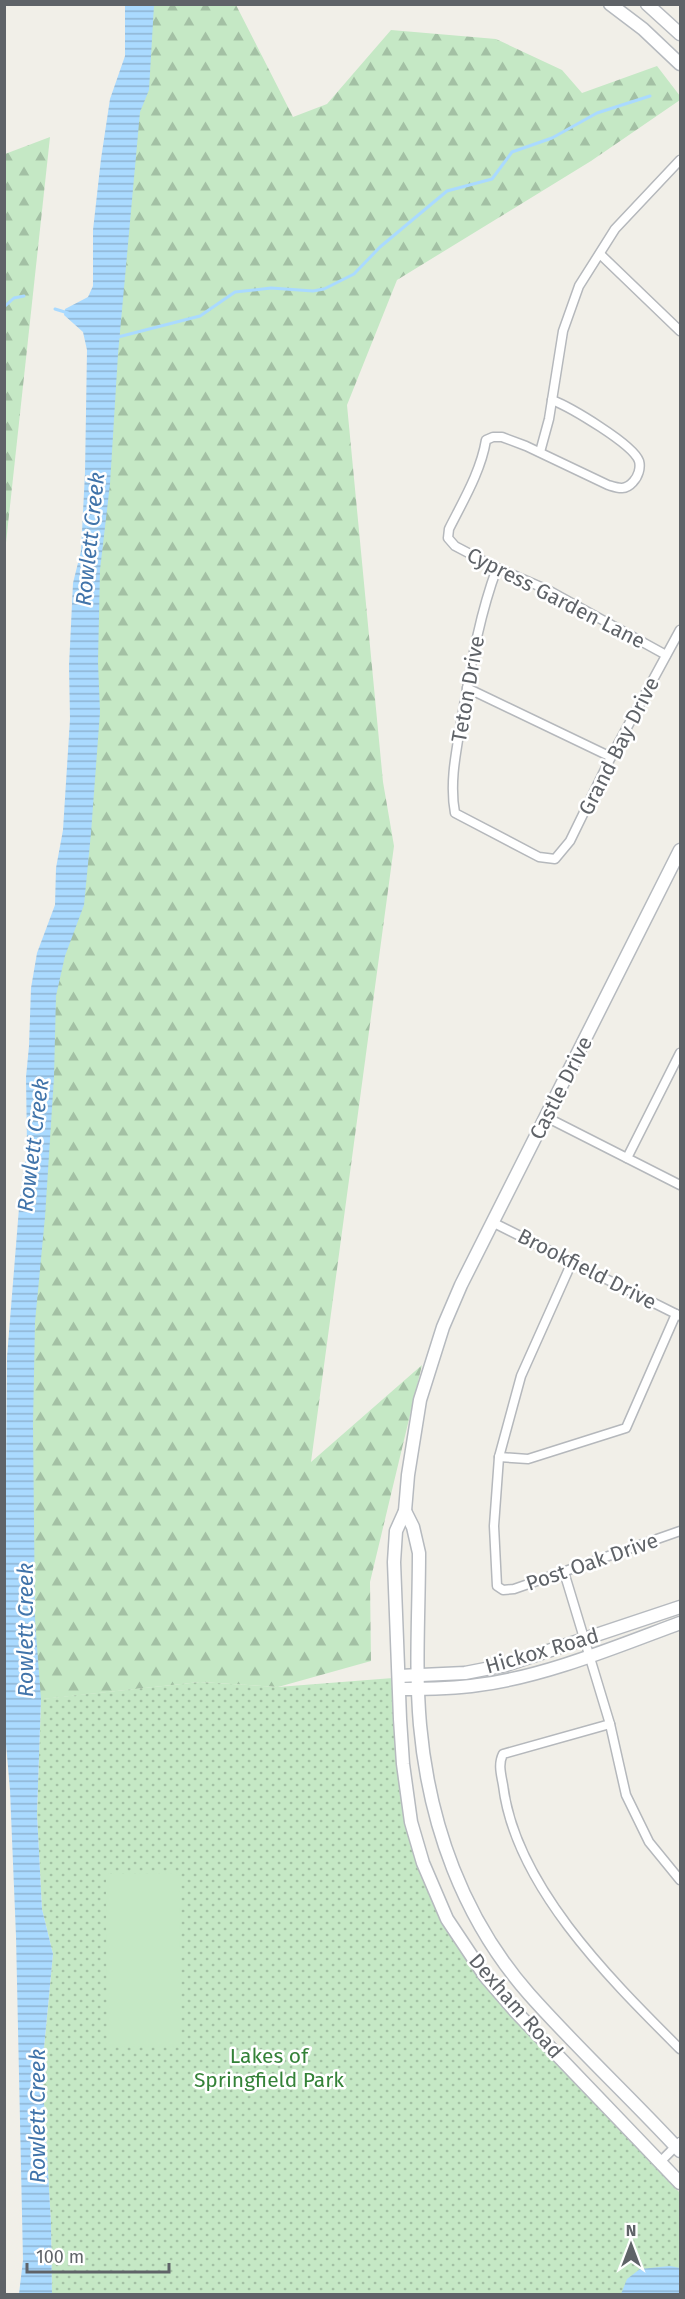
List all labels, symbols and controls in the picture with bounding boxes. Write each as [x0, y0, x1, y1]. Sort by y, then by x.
water label: Rowlett Creek [70, 471, 110, 607]
street label: Cypress Garden Lane [462, 542, 650, 654]
street label: Teton Drive [446, 634, 490, 744]
street label: Grand Bay Drive [573, 673, 665, 819]
street label: Castle Drive [524, 1032, 598, 1144]
water label: Rowlett Creek [11, 1077, 55, 1213]
street label: Brookfield Drive [513, 1223, 661, 1315]
street label: Post Oak Drive [522, 1527, 662, 1597]
water label: Rowlett Creek [12, 1563, 39, 1697]
street label: Hickox Road [482, 1622, 602, 1680]
street label: Dexham Road [463, 1948, 569, 2064]
park label: Lakes of Springfield Park [194, 2043, 344, 2093]
water label: Rowlett Creek [24, 2049, 51, 2183]
north arrow [601, 2215, 661, 2275]
text: N [626, 2221, 636, 2240]
scale bar [27, 2236, 170, 2274]
text: 100 m [36, 2246, 84, 2268]

